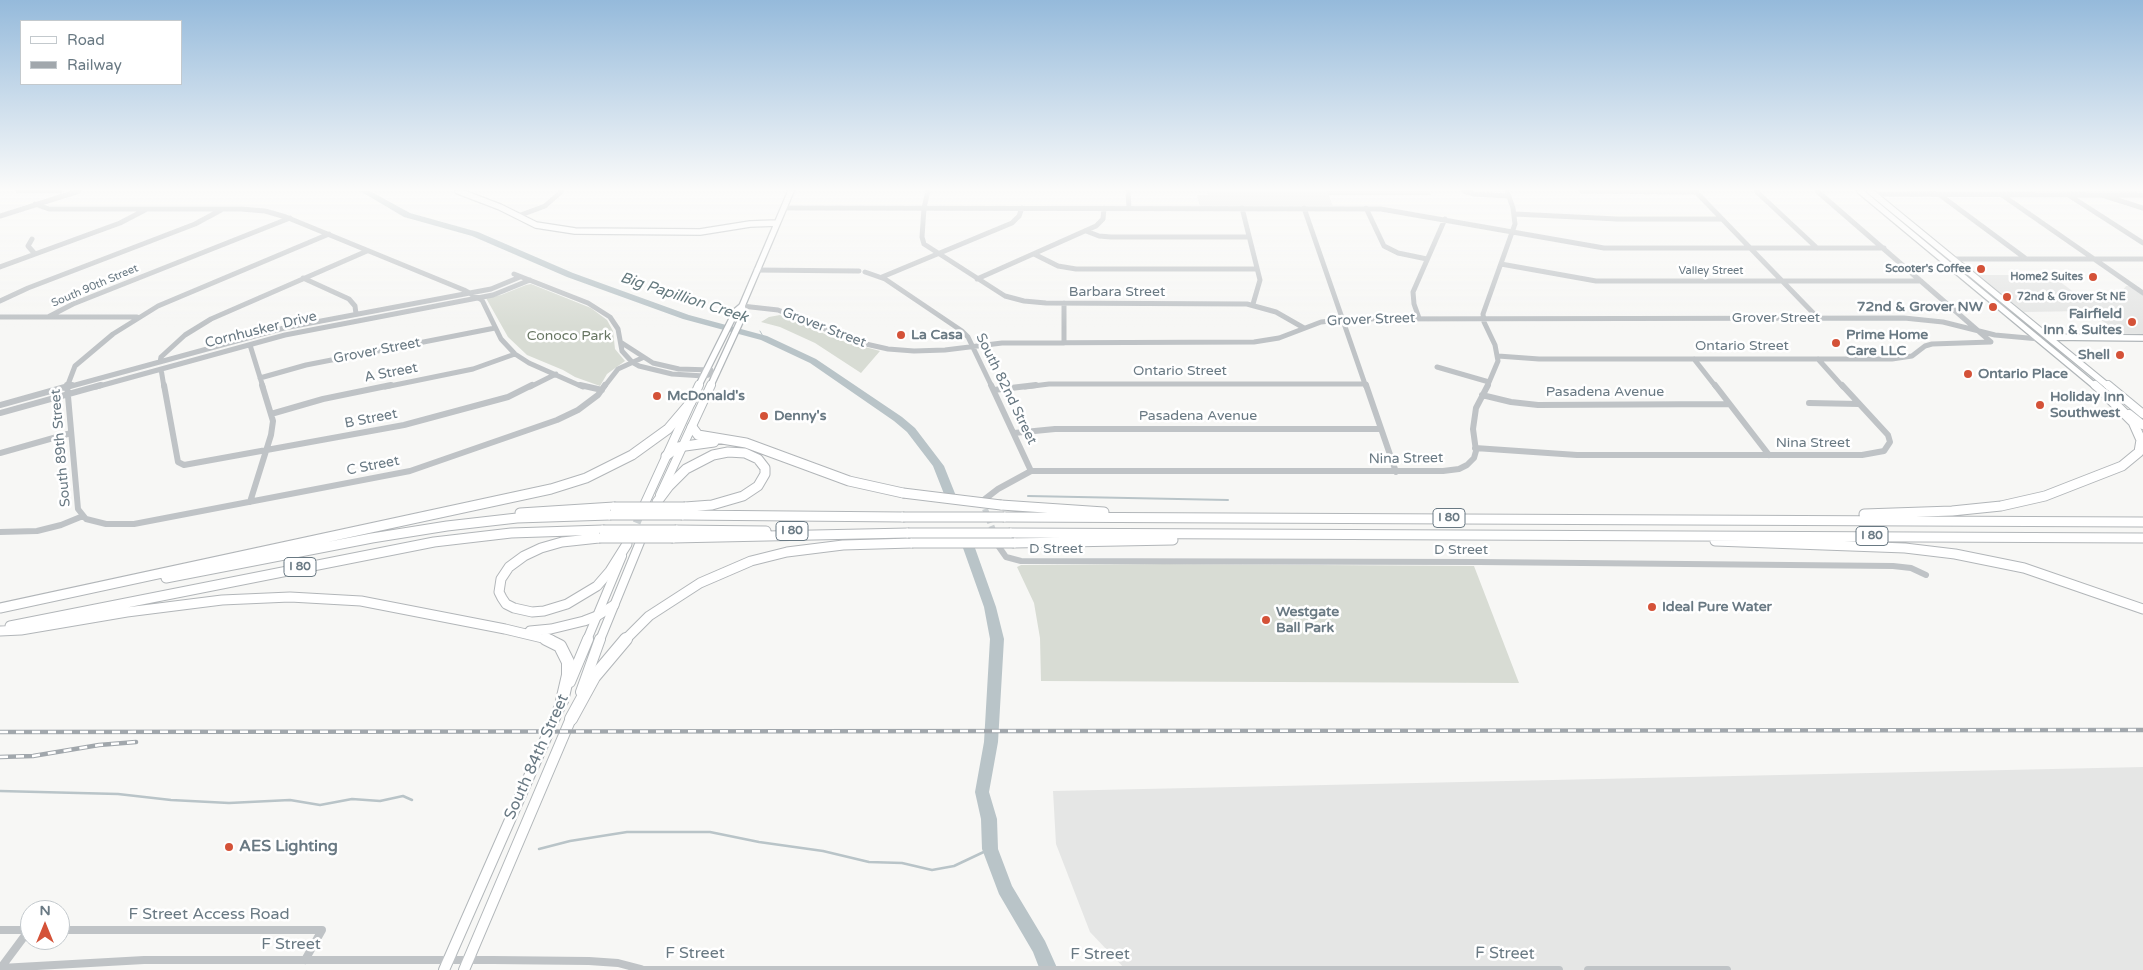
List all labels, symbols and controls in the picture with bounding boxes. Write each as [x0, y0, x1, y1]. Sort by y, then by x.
legend [20, 20, 182, 85]
text: Road [67, 31, 105, 49]
text: Railway [67, 56, 122, 74]
street label: South 90th Street [50, 262, 140, 310]
place label: Scooter's Coffee [1885, 262, 1971, 276]
marker: Scooter's Coffee [1975, 263, 1987, 275]
street label: Valley Street [1678, 264, 1744, 278]
water label: Big Papillion Creek [618, 269, 750, 327]
place label: Home2 Suites [2010, 270, 2083, 284]
marker: Home2 Suites [2087, 271, 2099, 283]
street label: Barbara Street [1069, 284, 1165, 300]
place label: 72nd & Grover St NE [2017, 290, 2126, 304]
marker: 72nd & Grover St NE [2001, 291, 2013, 303]
place label: 72nd & Grover NW [1857, 299, 1983, 315]
marker: 72nd & Grover NW [1987, 301, 1999, 313]
street label: Grover Street [780, 304, 868, 352]
place label: Fairfield Inn & Suites [2043, 306, 2122, 338]
street label: Cornhusker Drive [203, 308, 319, 352]
street label: Grover Street [1327, 310, 1415, 330]
street label: Grover Street [1732, 310, 1820, 326]
marker: Fairfield Inn & Suites [2126, 316, 2138, 328]
place label: La Casa [911, 327, 963, 343]
place label: Prime Home Care LLC [1846, 327, 1928, 360]
park label: Conoco Park [527, 328, 611, 344]
marker: La Casa [895, 329, 907, 341]
street label: South 82nd Street [972, 331, 1040, 447]
street label: Grover Street [332, 334, 422, 368]
marker: Prime Home Care LLC [1830, 337, 1842, 349]
street label: Ontario Street [1695, 338, 1789, 354]
place label: Shell [2078, 347, 2110, 363]
marker: Shell [2114, 349, 2126, 361]
street label: A Street [363, 360, 419, 386]
street label: Ontario Street [1133, 363, 1227, 379]
place label: Ontario Place [1978, 366, 2068, 382]
marker: Ontario Place [1962, 368, 1974, 380]
street label: Pasadena Avenue [1546, 384, 1664, 400]
street label: South 89th Street [47, 388, 75, 508]
place label: McDonald's [667, 388, 745, 404]
place label: Holiday Inn Southwest [2050, 389, 2124, 422]
marker: McDonald's [651, 390, 663, 402]
marker: Holiday Inn Southwest [2034, 399, 2046, 411]
street label: B Street [343, 406, 399, 432]
place label: Denny's [774, 408, 826, 424]
street label: Pasadena Avenue [1139, 408, 1257, 424]
marker: Denny's [758, 410, 770, 422]
street label: Nina Street [1776, 435, 1850, 451]
street label: Nina Street [1369, 450, 1443, 468]
street label: C Street [345, 453, 401, 479]
road number: I 80 [1433, 508, 1465, 528]
road number: I 80 [776, 522, 808, 540]
road number: I 80 [1856, 526, 1888, 546]
street label: D Street [1029, 541, 1083, 557]
street label: D Street [1434, 542, 1488, 558]
road number: I 80 [284, 558, 316, 576]
place label: Ideal Pure Water [1662, 599, 1772, 615]
marker: Ideal Pure Water [1646, 601, 1658, 613]
place label: Westgate Ball Park [1276, 604, 1339, 636]
marker: Westgate Ball Park [1260, 614, 1272, 626]
street label: South 84th Street [501, 691, 573, 823]
place label: AES Lighting [239, 837, 338, 857]
marker: AES Lighting [223, 841, 235, 853]
north arrow [20, 900, 70, 950]
text: N [39, 902, 51, 919]
street label: F Street Access Road [128, 905, 290, 925]
street label: F Street [261, 935, 321, 955]
street label: F Street [665, 944, 725, 964]
street label: F Street [1475, 944, 1535, 964]
street label: F Street [1070, 945, 1130, 965]

